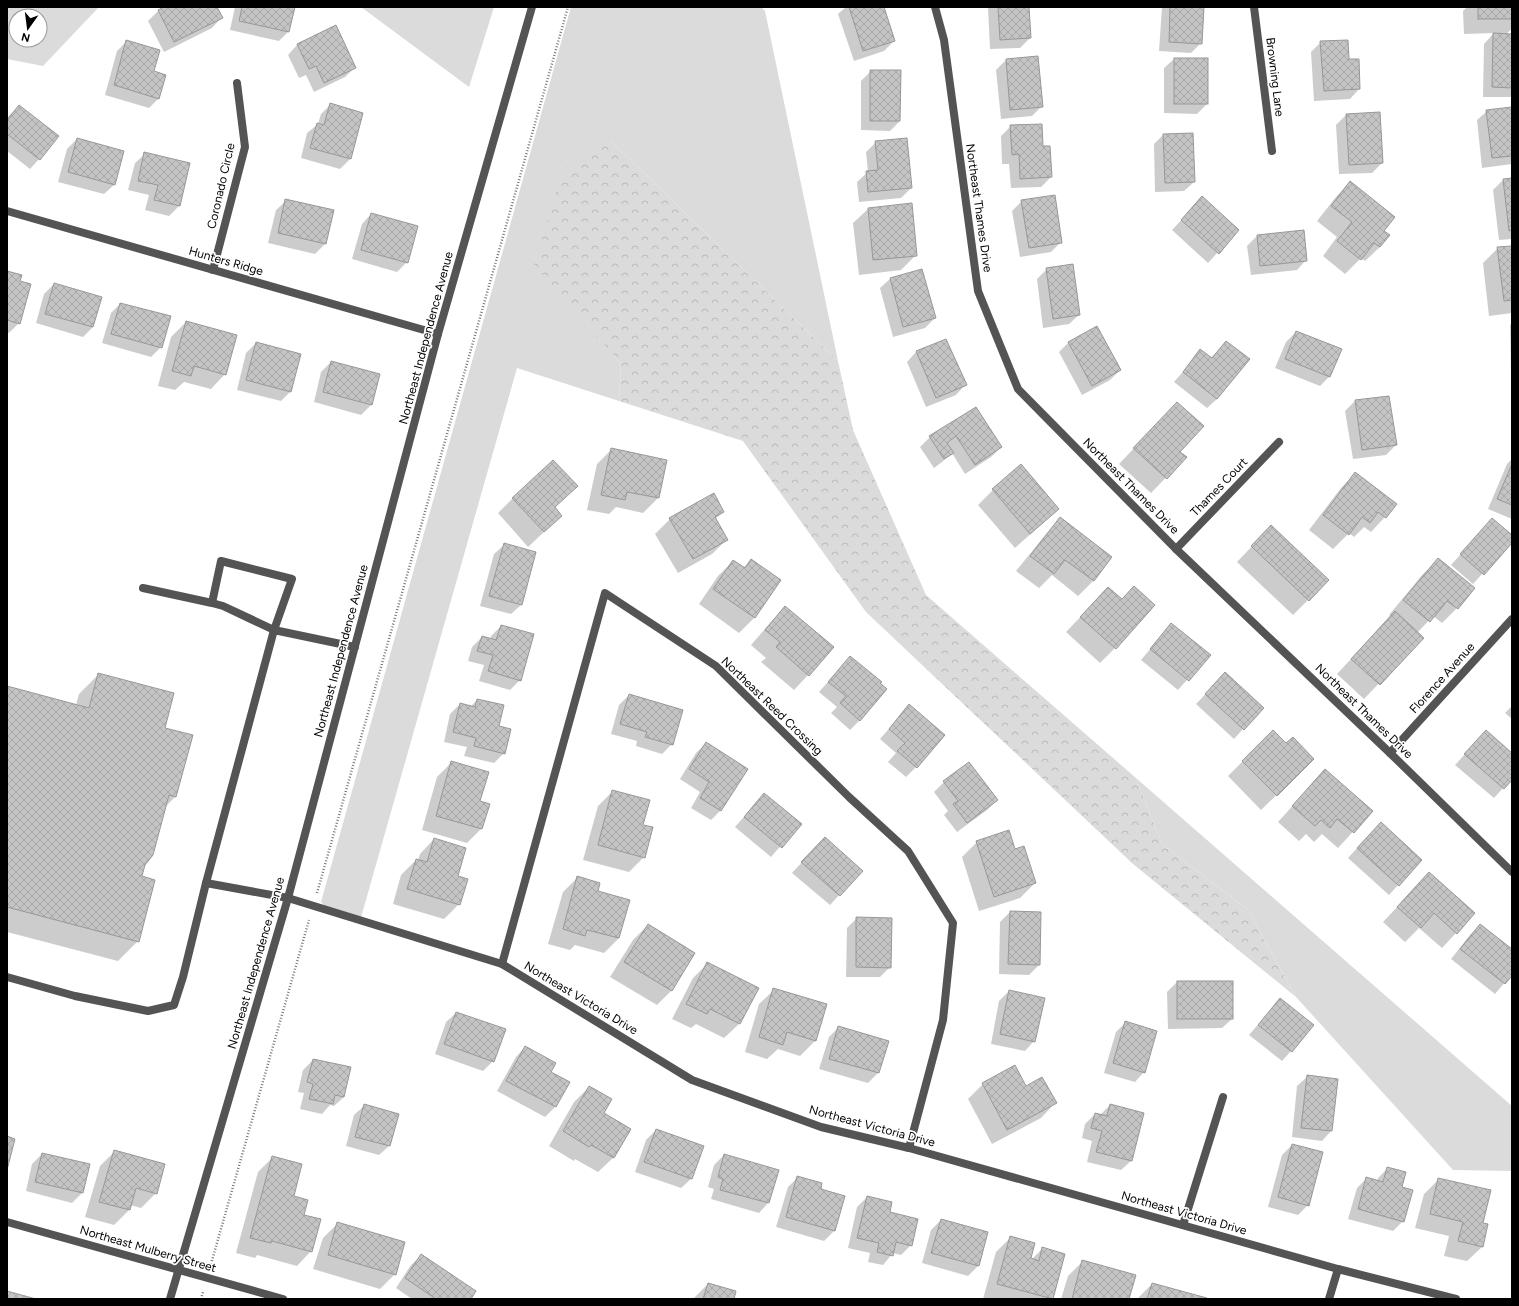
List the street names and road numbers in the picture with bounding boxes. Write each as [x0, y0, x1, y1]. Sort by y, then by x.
street label: Browning Lane [1263, 37, 1287, 118]
street label: Coronado Circle [204, 141, 238, 230]
street label: Northeast Thames Drive [963, 143, 995, 274]
street label: Hunters Ridge [187, 244, 265, 278]
street label: Northeast Independence Avenue [396, 250, 456, 426]
street label: Northeast Thames Drive [1080, 435, 1182, 537]
street label: Thames Court [1188, 455, 1251, 519]
street label: Northeast Independence Avenue [311, 563, 371, 739]
street label: Florence Avenue [1407, 640, 1478, 716]
street label: Northeast Reed Crossing [718, 654, 826, 758]
street label: Northeast Thames Drive [1312, 661, 1416, 761]
street label: Northeast Independence Avenue [225, 875, 287, 1051]
street label: Northeast Victoria Drive [522, 959, 641, 1038]
street label: Northeast Victoria Drive [807, 1102, 937, 1150]
street label: Northeast Victoria Drive [1120, 1188, 1249, 1238]
street label: Northeast Mulberry Street [78, 1223, 218, 1275]

